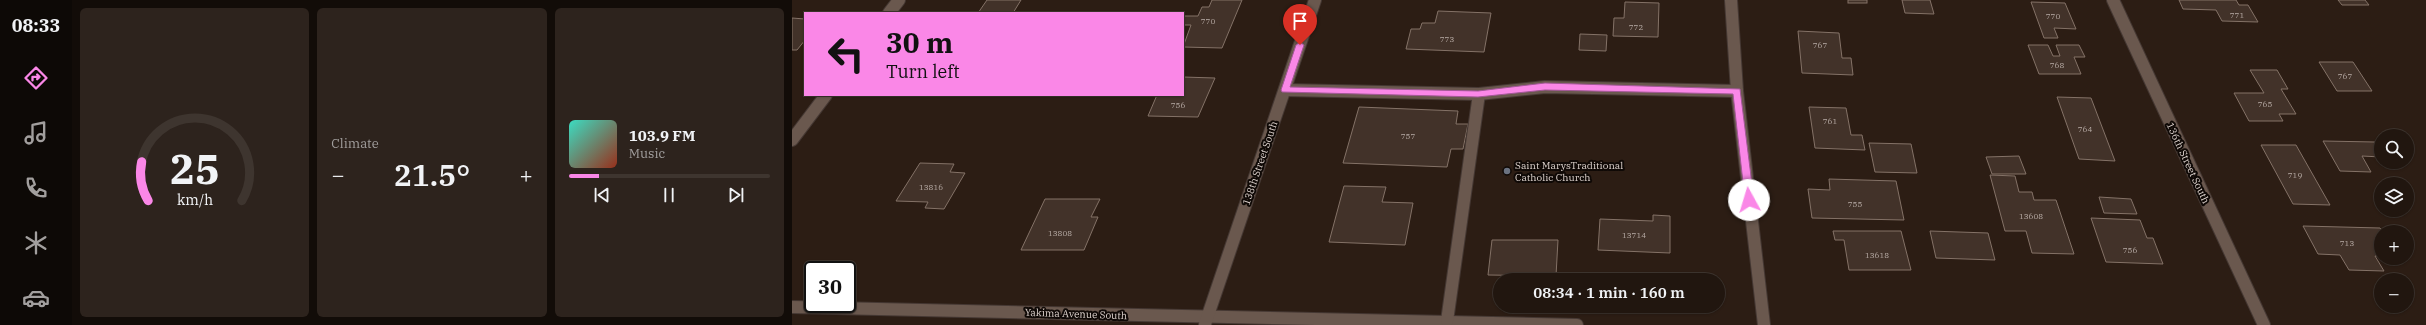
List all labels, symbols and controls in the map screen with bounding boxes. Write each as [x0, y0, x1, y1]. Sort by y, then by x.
pin [1283, 4, 1317, 45]
icon: arrive [1289, 10, 1311, 32]
house number: 771 [2230, 10, 2244, 20]
house number: 770 [2046, 11, 2060, 21]
text: 08:33 [12, 14, 60, 37]
house number: 770 [1201, 16, 1215, 26]
house number: 772 [1629, 22, 1643, 32]
text: 30 m [886, 24, 953, 61]
icon: left [820, 28, 872, 80]
house number: 773 [1440, 34, 1454, 44]
house number: 767 [1813, 40, 1827, 50]
text: Turn left [886, 60, 960, 83]
house number: 768 [2050, 60, 2064, 70]
icon: directions [22, 64, 50, 92]
house number: 767 [2338, 71, 2352, 81]
house number: 765 [2258, 99, 2272, 109]
house number: 756 [1171, 100, 1185, 110]
house number: 761 [1823, 116, 1837, 126]
icon: music [22, 119, 50, 147]
street label: 138th Street South [1240, 119, 1280, 207]
street label: 136th Street South [2164, 120, 2212, 206]
house number: 764 [2078, 124, 2092, 134]
text: 103.9 FM [629, 126, 695, 145]
map controls [2374, 129, 2414, 313]
button: search [2374, 129, 2414, 169]
house number: 757 [1401, 131, 1415, 141]
text: Climate [331, 135, 379, 152]
text: 25 [170, 140, 220, 194]
text: Music [629, 145, 665, 162]
text: 21.5° [394, 155, 470, 194]
place label: Saint MarysTraditional Catholic Church [1515, 159, 1623, 184]
text: − [331, 160, 345, 189]
text: + [519, 160, 533, 189]
marker: Saint MarysTraditional Catholic Church [1502, 166, 1512, 176]
house number: 719 [2288, 170, 2302, 180]
icon: phone [22, 174, 50, 202]
button: layers [2374, 177, 2414, 217]
position arrow [1728, 179, 1770, 221]
house number: 13816 [919, 182, 943, 192]
icon: previous [591, 184, 613, 206]
icon: pause [658, 184, 680, 206]
icon: next [725, 184, 747, 206]
text: km/h [177, 189, 213, 208]
house number: 755 [1848, 199, 1862, 209]
house number: 13608 [2019, 211, 2043, 221]
button: + [2374, 225, 2414, 265]
house number: 13808 [1048, 228, 1072, 238]
icon: climate [22, 229, 50, 257]
house number: 13714 [1622, 230, 1646, 240]
house number: 713 [2340, 238, 2354, 248]
house number: 756 [2123, 245, 2137, 255]
house number: 13618 [1865, 250, 1889, 260]
speed limit sign: 30 [804, 261, 856, 313]
button: − [2374, 273, 2414, 313]
text: 08:34 · 1 min · 160 m [1533, 283, 1685, 302]
icon: car [22, 284, 50, 312]
street label: Yakima Avenue South [1025, 306, 1127, 322]

